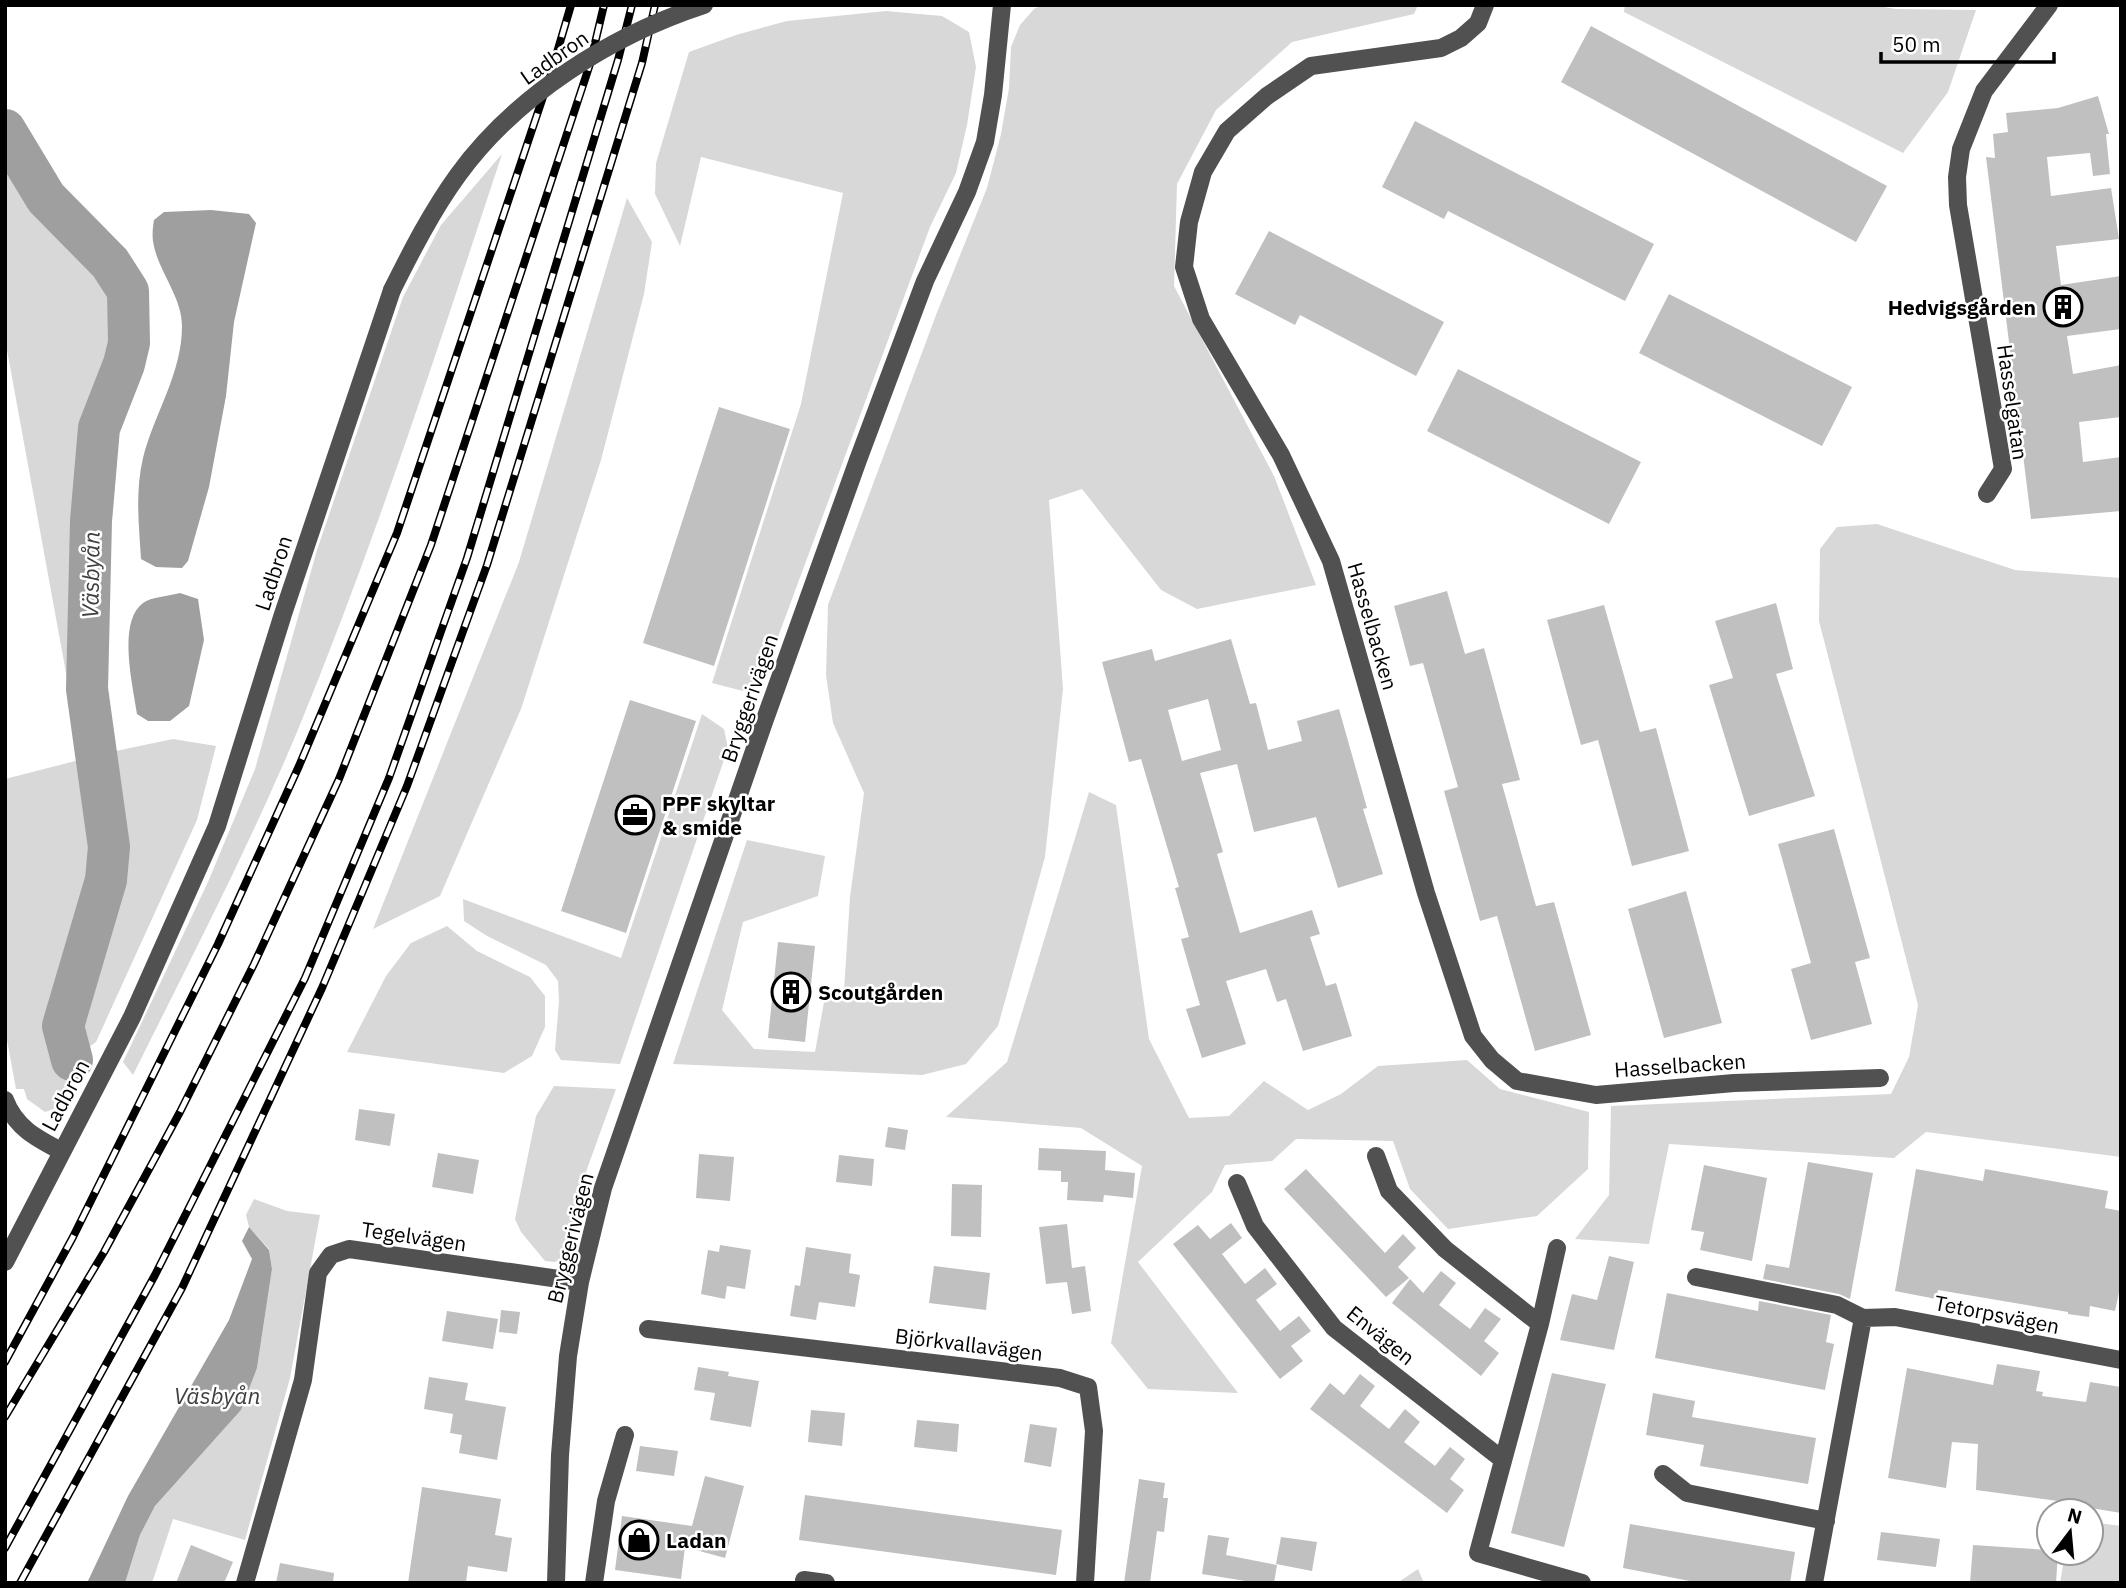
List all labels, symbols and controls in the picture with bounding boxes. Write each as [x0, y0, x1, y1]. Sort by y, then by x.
scale bar [1881, 21, 2054, 65]
street label: Ladbron [514, 23, 594, 91]
text: 50 m [1892, 30, 1941, 58]
building icon: Hedvigsgården [2042, 286, 2084, 328]
place label: Hedvigsgården [1888, 293, 2036, 321]
street label: Hasselgatan [1991, 342, 2035, 462]
water label: Väsbyån [74, 531, 106, 619]
street label: Ladbron [248, 532, 298, 614]
street label: Hasselbacken [1341, 559, 1405, 693]
street label: Bryggerivägen [714, 630, 784, 766]
place label: PPF skyltar & smide [662, 789, 776, 841]
office icon: PPF skyltar & smide [614, 794, 656, 836]
building icon: Scoutgården [770, 971, 812, 1013]
place label: Scoutgården [818, 978, 943, 1006]
street label: Hasselbacken [1613, 1046, 1747, 1084]
street label: Ladbron [34, 1054, 96, 1136]
street label: Bryggerivägen [540, 1170, 600, 1306]
street label: Tegelvägen [360, 1215, 468, 1257]
street label: Tetorpsvägen [1932, 1288, 2062, 1340]
street label: Envägen [1341, 1299, 1421, 1371]
street label: Björkvallavägen [894, 1321, 1044, 1367]
water label: Väsbyån [173, 1380, 261, 1410]
north arrow [2035, 1497, 2105, 1567]
text: N [2065, 1502, 2085, 1529]
shop icon: Ladan [618, 1519, 660, 1561]
place label: Ladan [666, 1526, 726, 1554]

